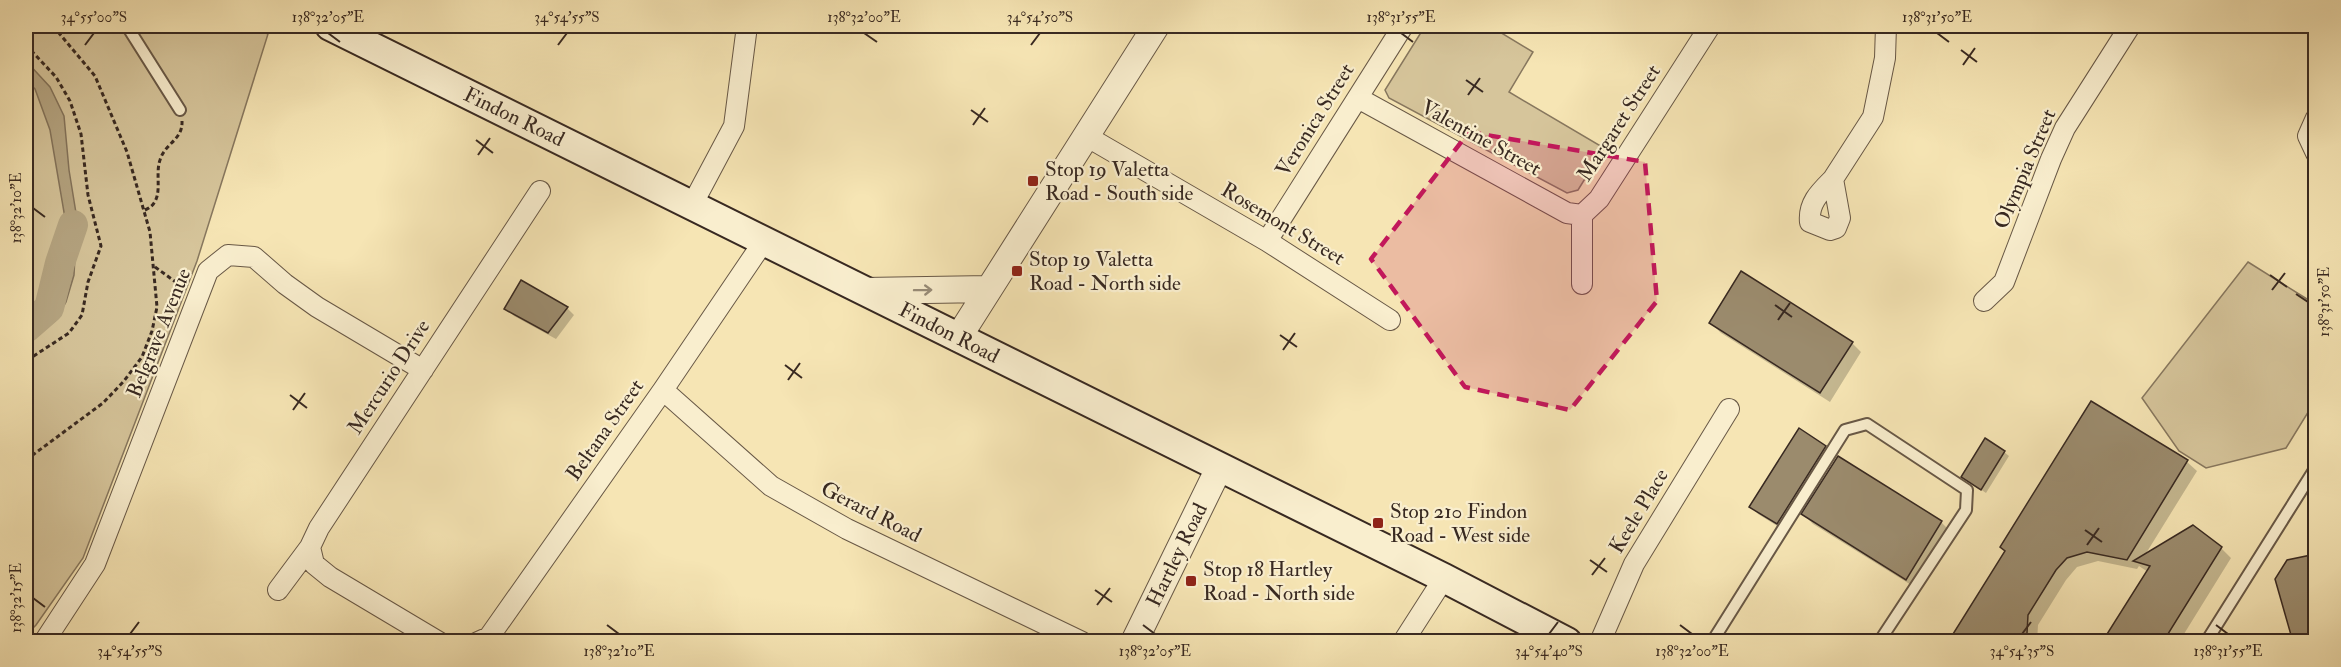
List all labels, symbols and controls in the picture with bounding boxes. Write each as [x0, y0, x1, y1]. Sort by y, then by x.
text: 34°55'00"S [61, 8, 127, 27]
text: 138°32'05"E [292, 8, 364, 27]
text: 34°54'55"S [534, 8, 600, 27]
text: 138°32'00"E [827, 8, 901, 27]
text: 34°54'50"S [1007, 8, 1073, 27]
text: 138°31'55"E [1367, 8, 1436, 27]
text: 138°31'50"E [1902, 8, 1972, 27]
street label: Veronica Street [1270, 58, 1361, 182]
street label: Margaret Street [1571, 59, 1667, 187]
street label: Findon Road [459, 81, 569, 153]
street label: Valentine Street [1416, 94, 1546, 182]
street label: Olympia Street [1988, 105, 2062, 233]
place label: Stop 19 Valetta Road - South side [1045, 156, 1193, 207]
text: 138°32'10"E [7, 172, 26, 243]
marker: Stop 19 Valetta Road - South side [1026, 174, 1040, 188]
street label: Rosemont Street [1216, 176, 1350, 272]
place label: Stop 19 Valetta Road - North side [1029, 246, 1181, 297]
street label: Belgrave Avenue [121, 264, 197, 402]
marker: Stop 19 Valetta Road - North side [1010, 264, 1024, 278]
text: 138°31'50"E [2315, 267, 2334, 337]
one-way arrow [912, 284, 932, 296]
street label: Findon Road [894, 296, 1004, 370]
street label: Mercurio Drive [342, 314, 436, 440]
street label: Beltana Street [560, 374, 650, 486]
street label: Keele Place [1603, 464, 1675, 558]
street label: Gerard Road [816, 475, 926, 549]
street label: Hartley Road [1140, 498, 1214, 611]
place label: Stop 210 Findon Road - West side [1390, 498, 1530, 549]
marker: Stop 210 Findon Road - West side [1371, 516, 1385, 530]
place label: Stop 18 Hartley Road - North side [1203, 556, 1355, 607]
text: 138°32'15"E [7, 563, 26, 633]
marker: Stop 18 Hartley Road - North side [1184, 574, 1198, 588]
text: 34°54'55"S [97, 642, 163, 661]
text: 138°32'10"E [584, 642, 655, 661]
text: 138°32'05"E [1119, 642, 1191, 661]
text: 34°54'40"S [1515, 642, 1583, 661]
text: 138°32'00"E [1655, 642, 1729, 661]
text: 34°54'35"S [1990, 642, 2054, 661]
text: 138°31'55"E [2194, 642, 2263, 661]

